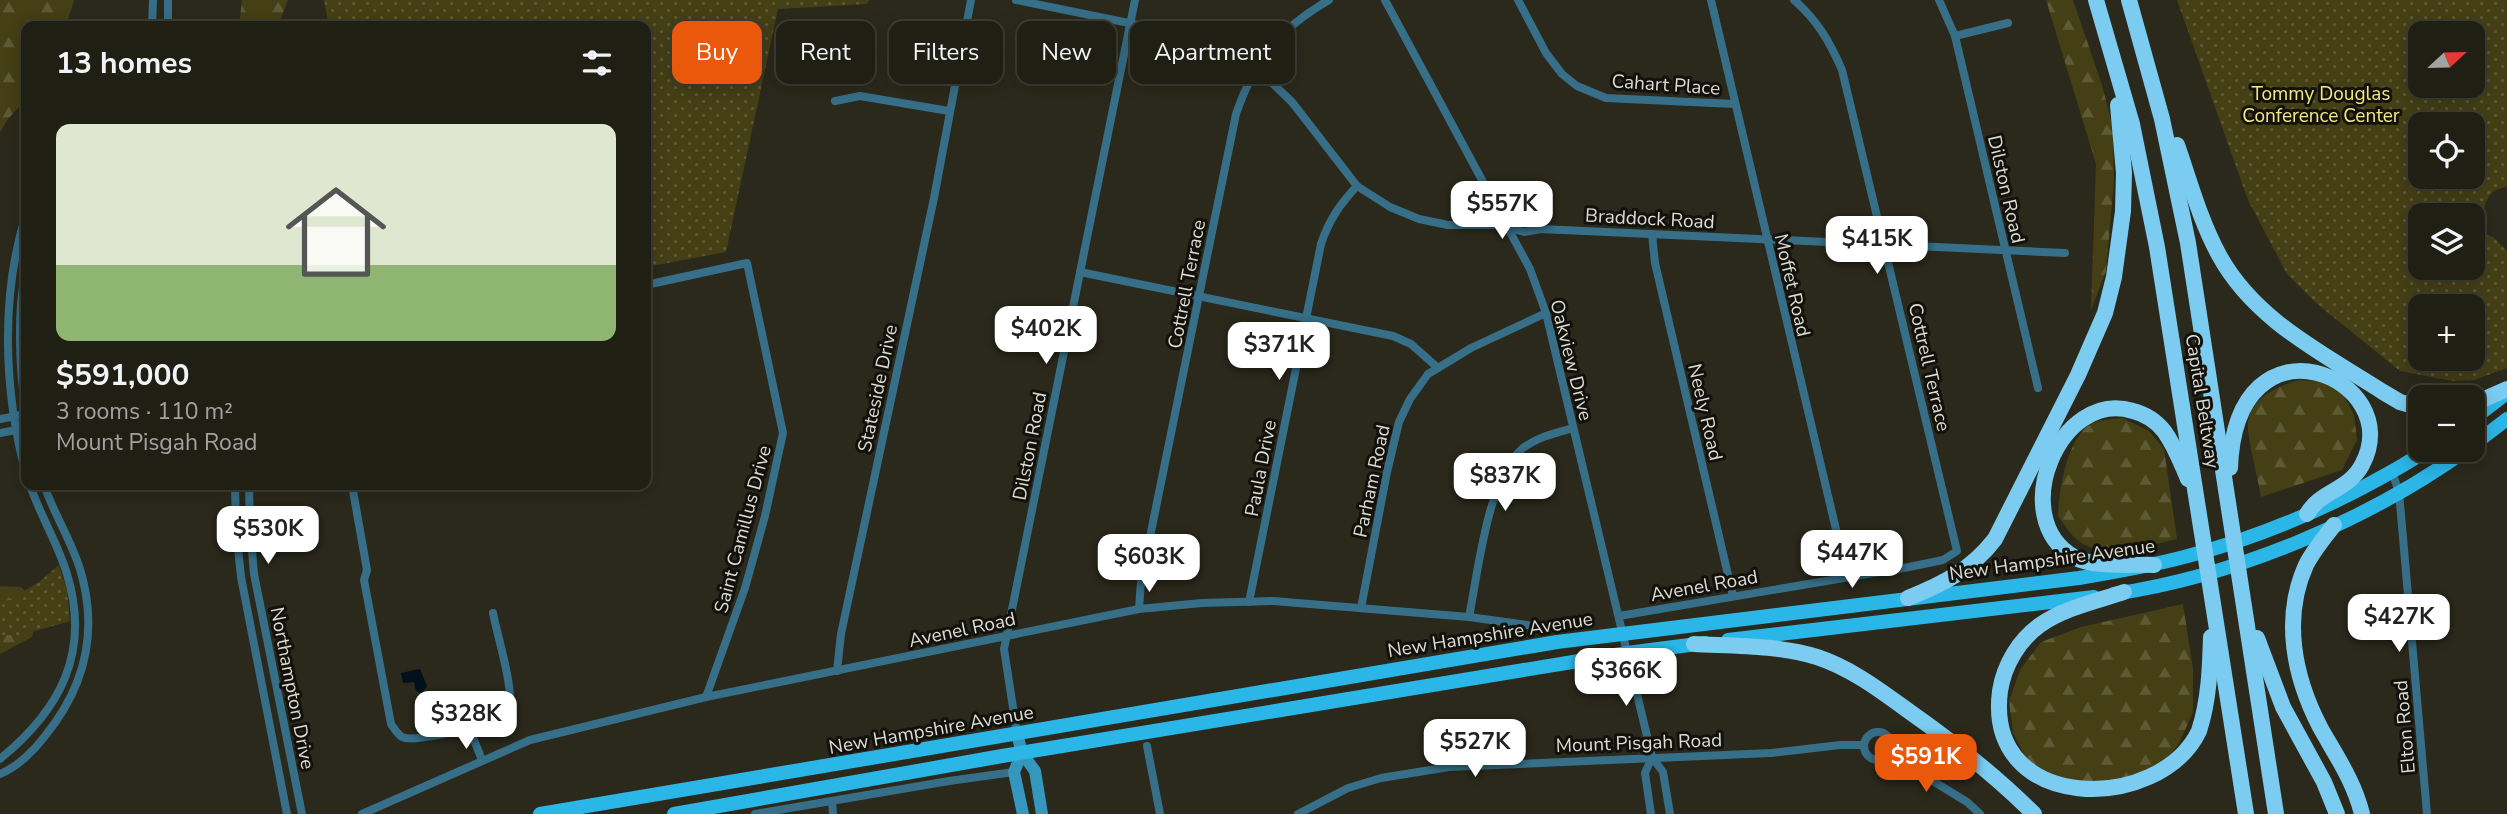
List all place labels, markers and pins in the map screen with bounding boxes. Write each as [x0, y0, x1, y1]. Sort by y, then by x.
pin: $557K [1453, 182, 1551, 241]
pin: $415K [1828, 216, 1926, 276]
pin: $402K [997, 306, 1095, 366]
pin: $371K [1230, 322, 1328, 382]
pin: $837K [1456, 454, 1554, 513]
pin: $530K [219, 506, 317, 566]
pin: $447K [1803, 530, 1901, 590]
pin: $603K [1100, 534, 1198, 594]
pin: $427K [2350, 594, 2448, 654]
pin: $366K [1577, 648, 1675, 708]
pin: $328K [417, 692, 515, 751]
pin: $527K [1426, 720, 1524, 779]
pin: $591K [1877, 734, 1975, 794]

